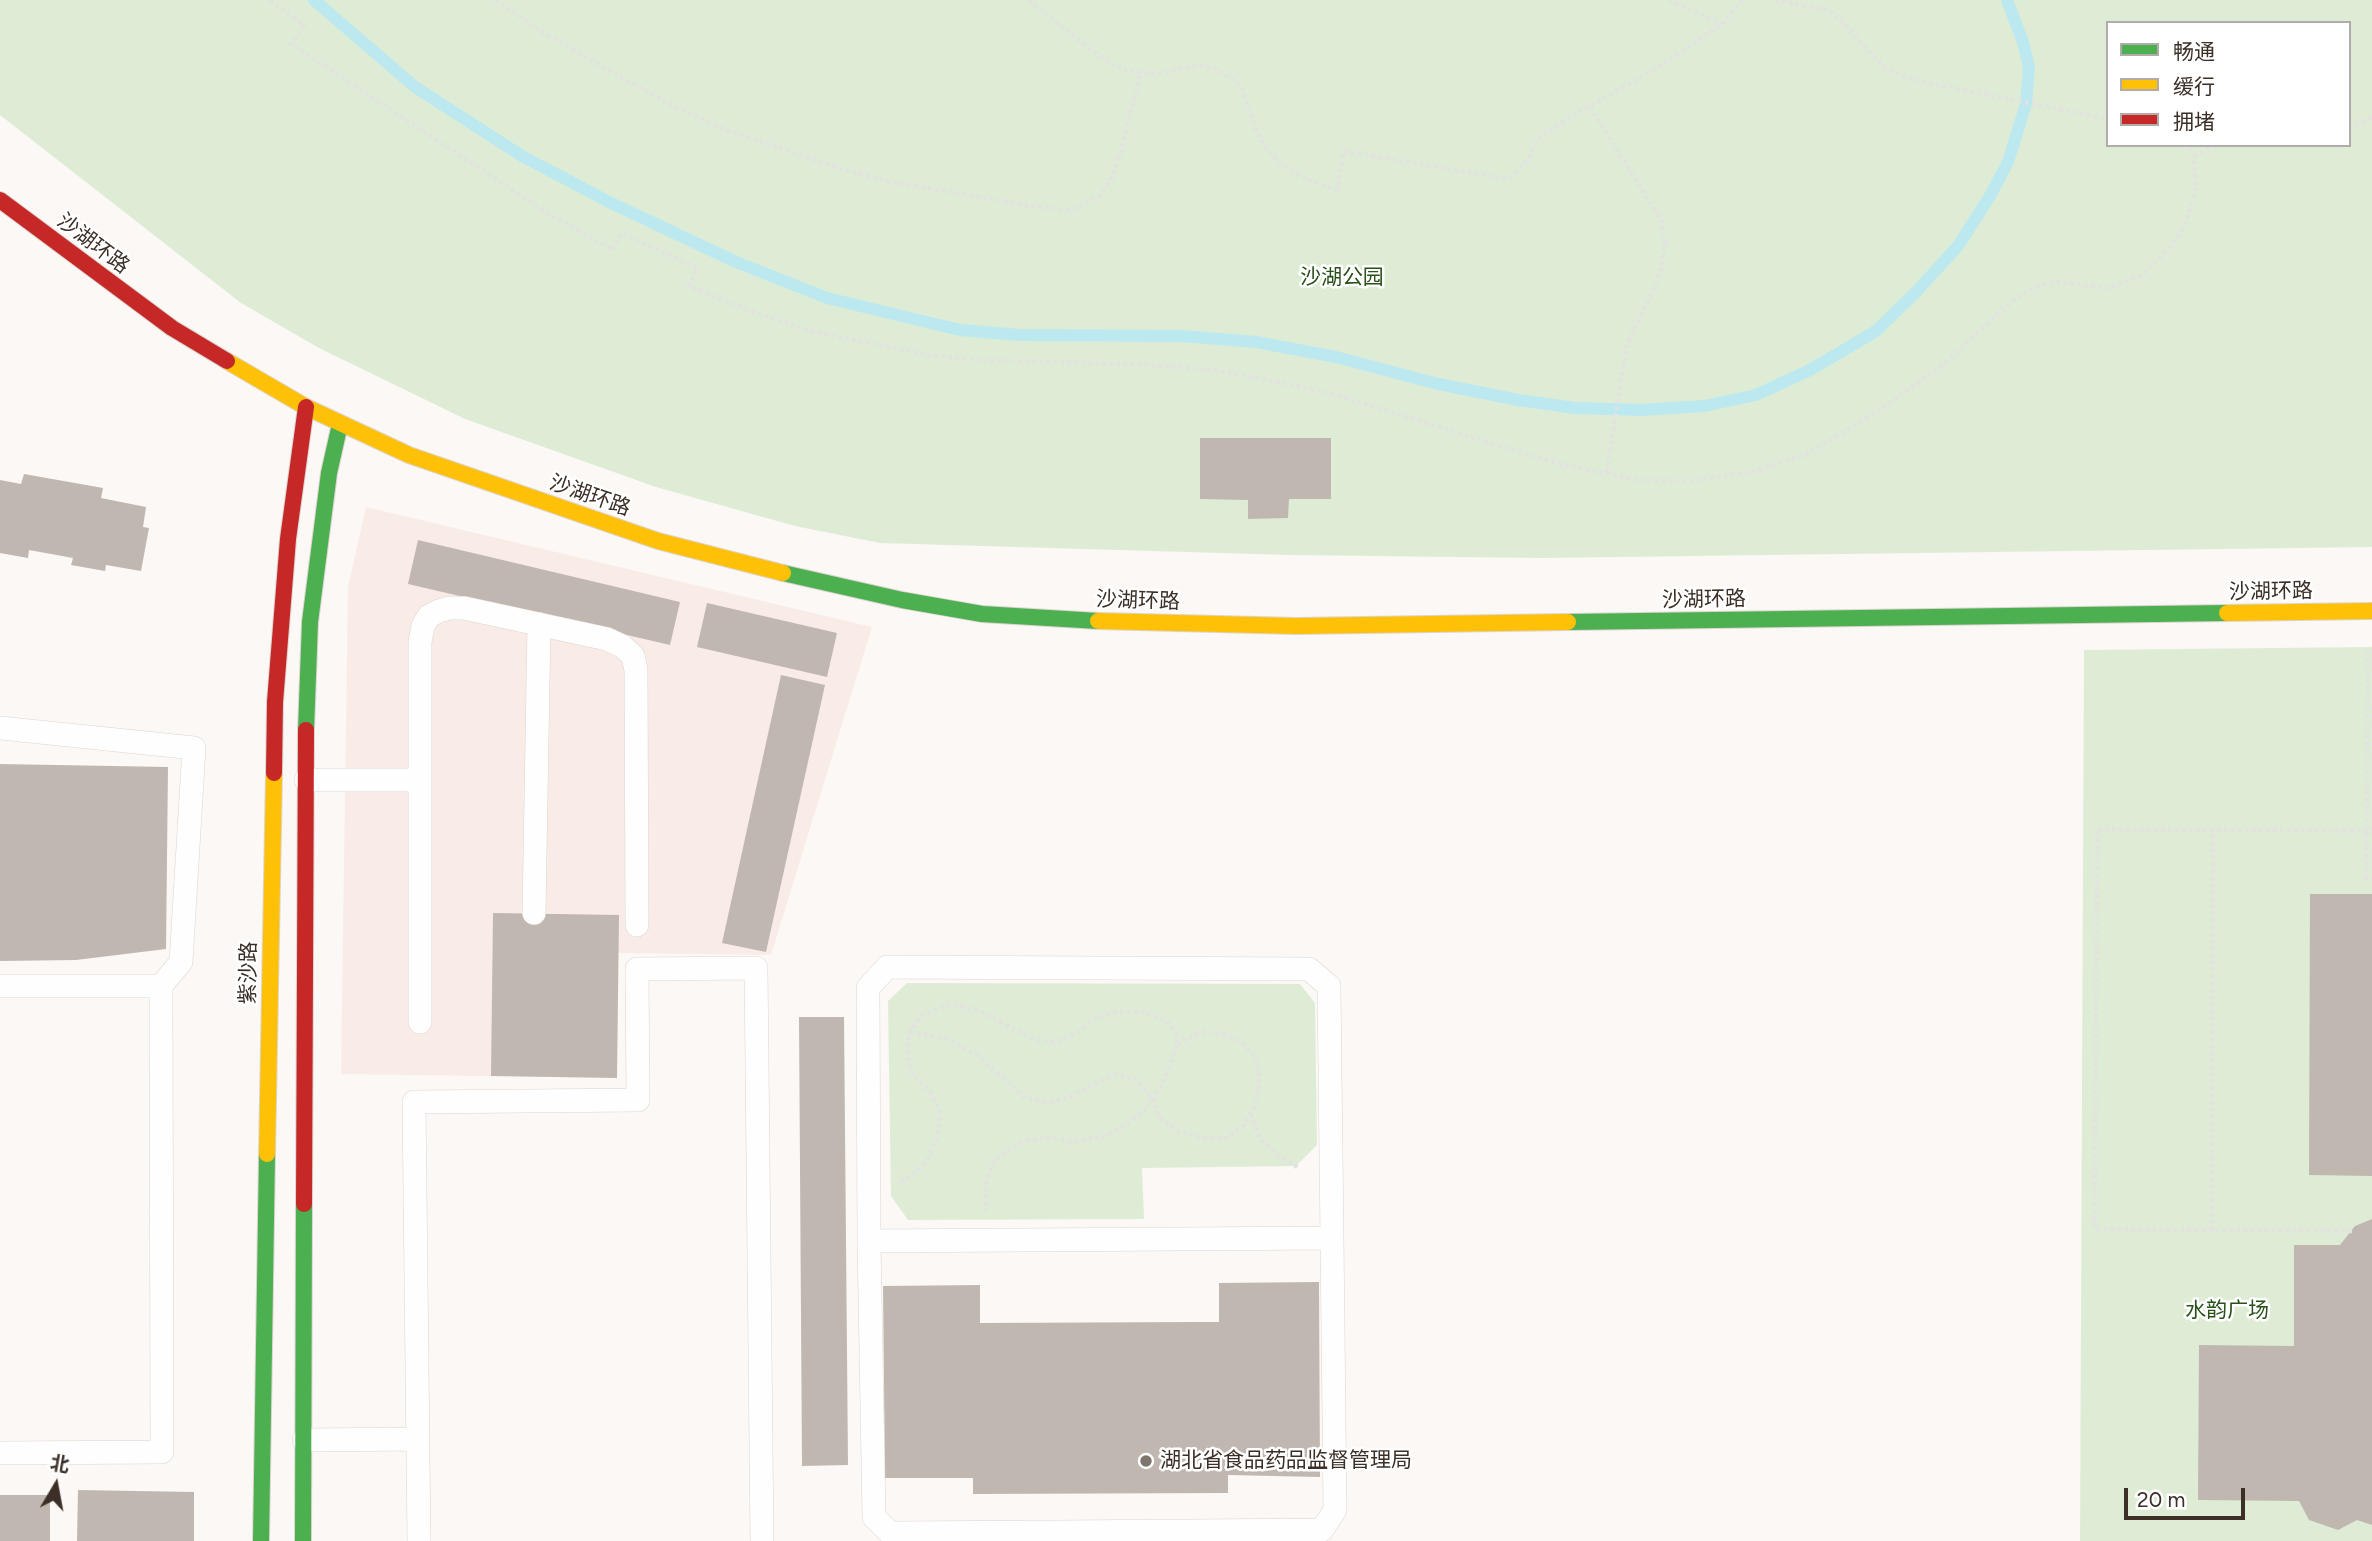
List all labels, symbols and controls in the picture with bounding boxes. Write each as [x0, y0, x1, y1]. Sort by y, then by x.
legend [2106, 21, 2351, 147]
text: 畅通 [2173, 39, 2215, 64]
text: 缓行 [2173, 74, 2215, 99]
text: 拥堵 [2173, 109, 2215, 134]
street label: 沙湖环路 [52, 209, 134, 279]
park label: 沙湖公园 [1300, 265, 1384, 291]
street label: 沙湖环路 [546, 470, 634, 522]
street label: 沙湖环路 [2229, 579, 2313, 605]
street label: 沙湖环路 [1096, 587, 1180, 615]
street label: 沙湖环路 [1662, 587, 1746, 613]
street label: 紫沙路 [236, 941, 262, 1005]
park label: 水韵广场 [2185, 1298, 2269, 1324]
place label: 湖北省食品药品监督管理局 [1160, 1448, 1412, 1474]
north arrow [21, 1450, 91, 1520]
text: 北 [48, 1451, 71, 1477]
marker: 湖北省食品药品监督管理局 [1138, 1453, 1154, 1469]
scale bar [2127, 1474, 2248, 1518]
text: 20 m [2137, 1487, 2185, 1512]

